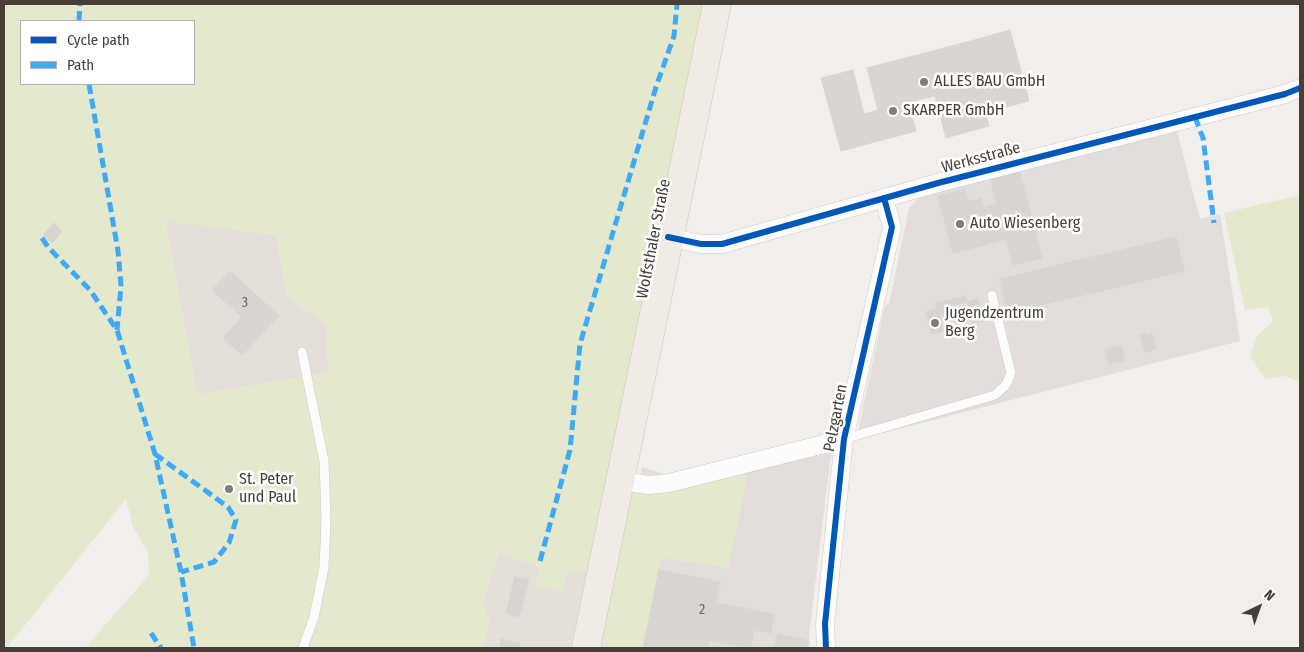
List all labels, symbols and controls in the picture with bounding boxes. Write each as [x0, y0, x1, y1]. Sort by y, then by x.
legend [20, 20, 195, 85]
text: Cycle path [67, 31, 130, 49]
text: Path [67, 56, 94, 74]
place label: ALLES BAU GmbH [934, 72, 1045, 92]
marker: ALLES BAU GmbH [918, 76, 930, 88]
place label: SKARPER GmbH [903, 101, 1005, 121]
marker: SKARPER GmbH [887, 105, 899, 117]
street label: Werksstraße [939, 138, 1023, 178]
street label: Wolfsthaler Straße [633, 178, 675, 300]
place label: Auto Wiesenberg [970, 214, 1080, 234]
marker: Auto Wiesenberg [954, 218, 966, 230]
house number: 3 [242, 295, 248, 311]
place label: Jugendzentrum Berg [945, 304, 1044, 342]
marker: Jugendzentrum Berg [929, 317, 941, 329]
street label: Pelzgarten [820, 383, 852, 453]
place label: St. Peter und Paul [239, 470, 296, 508]
marker: St. Peter und Paul [223, 483, 235, 495]
north arrow [1234, 582, 1284, 632]
text: N [1261, 586, 1278, 605]
house number: 2 [699, 602, 705, 618]

